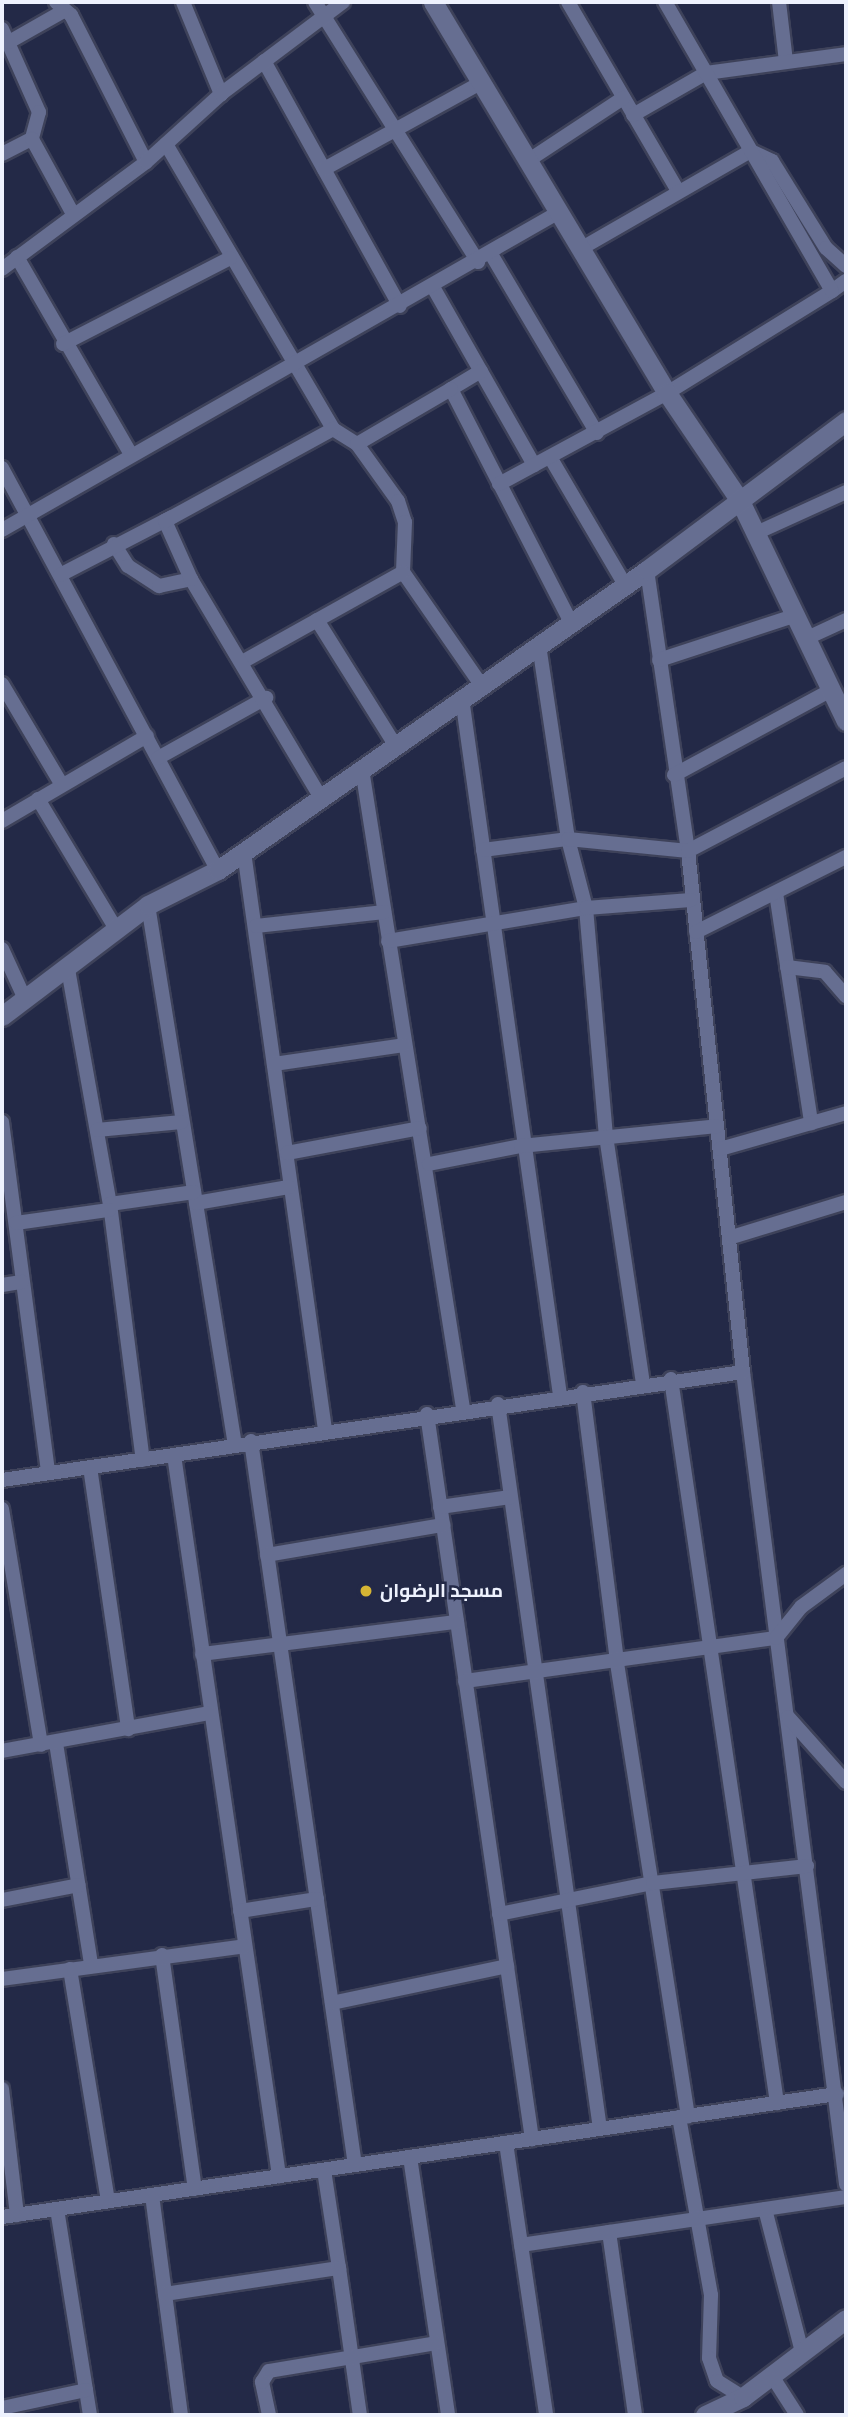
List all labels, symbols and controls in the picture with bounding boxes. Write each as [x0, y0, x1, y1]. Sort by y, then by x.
place label: مسجد الرضوان [380, 1580, 503, 1602]
marker: مسجد الرضوان [358, 1583, 374, 1599]

